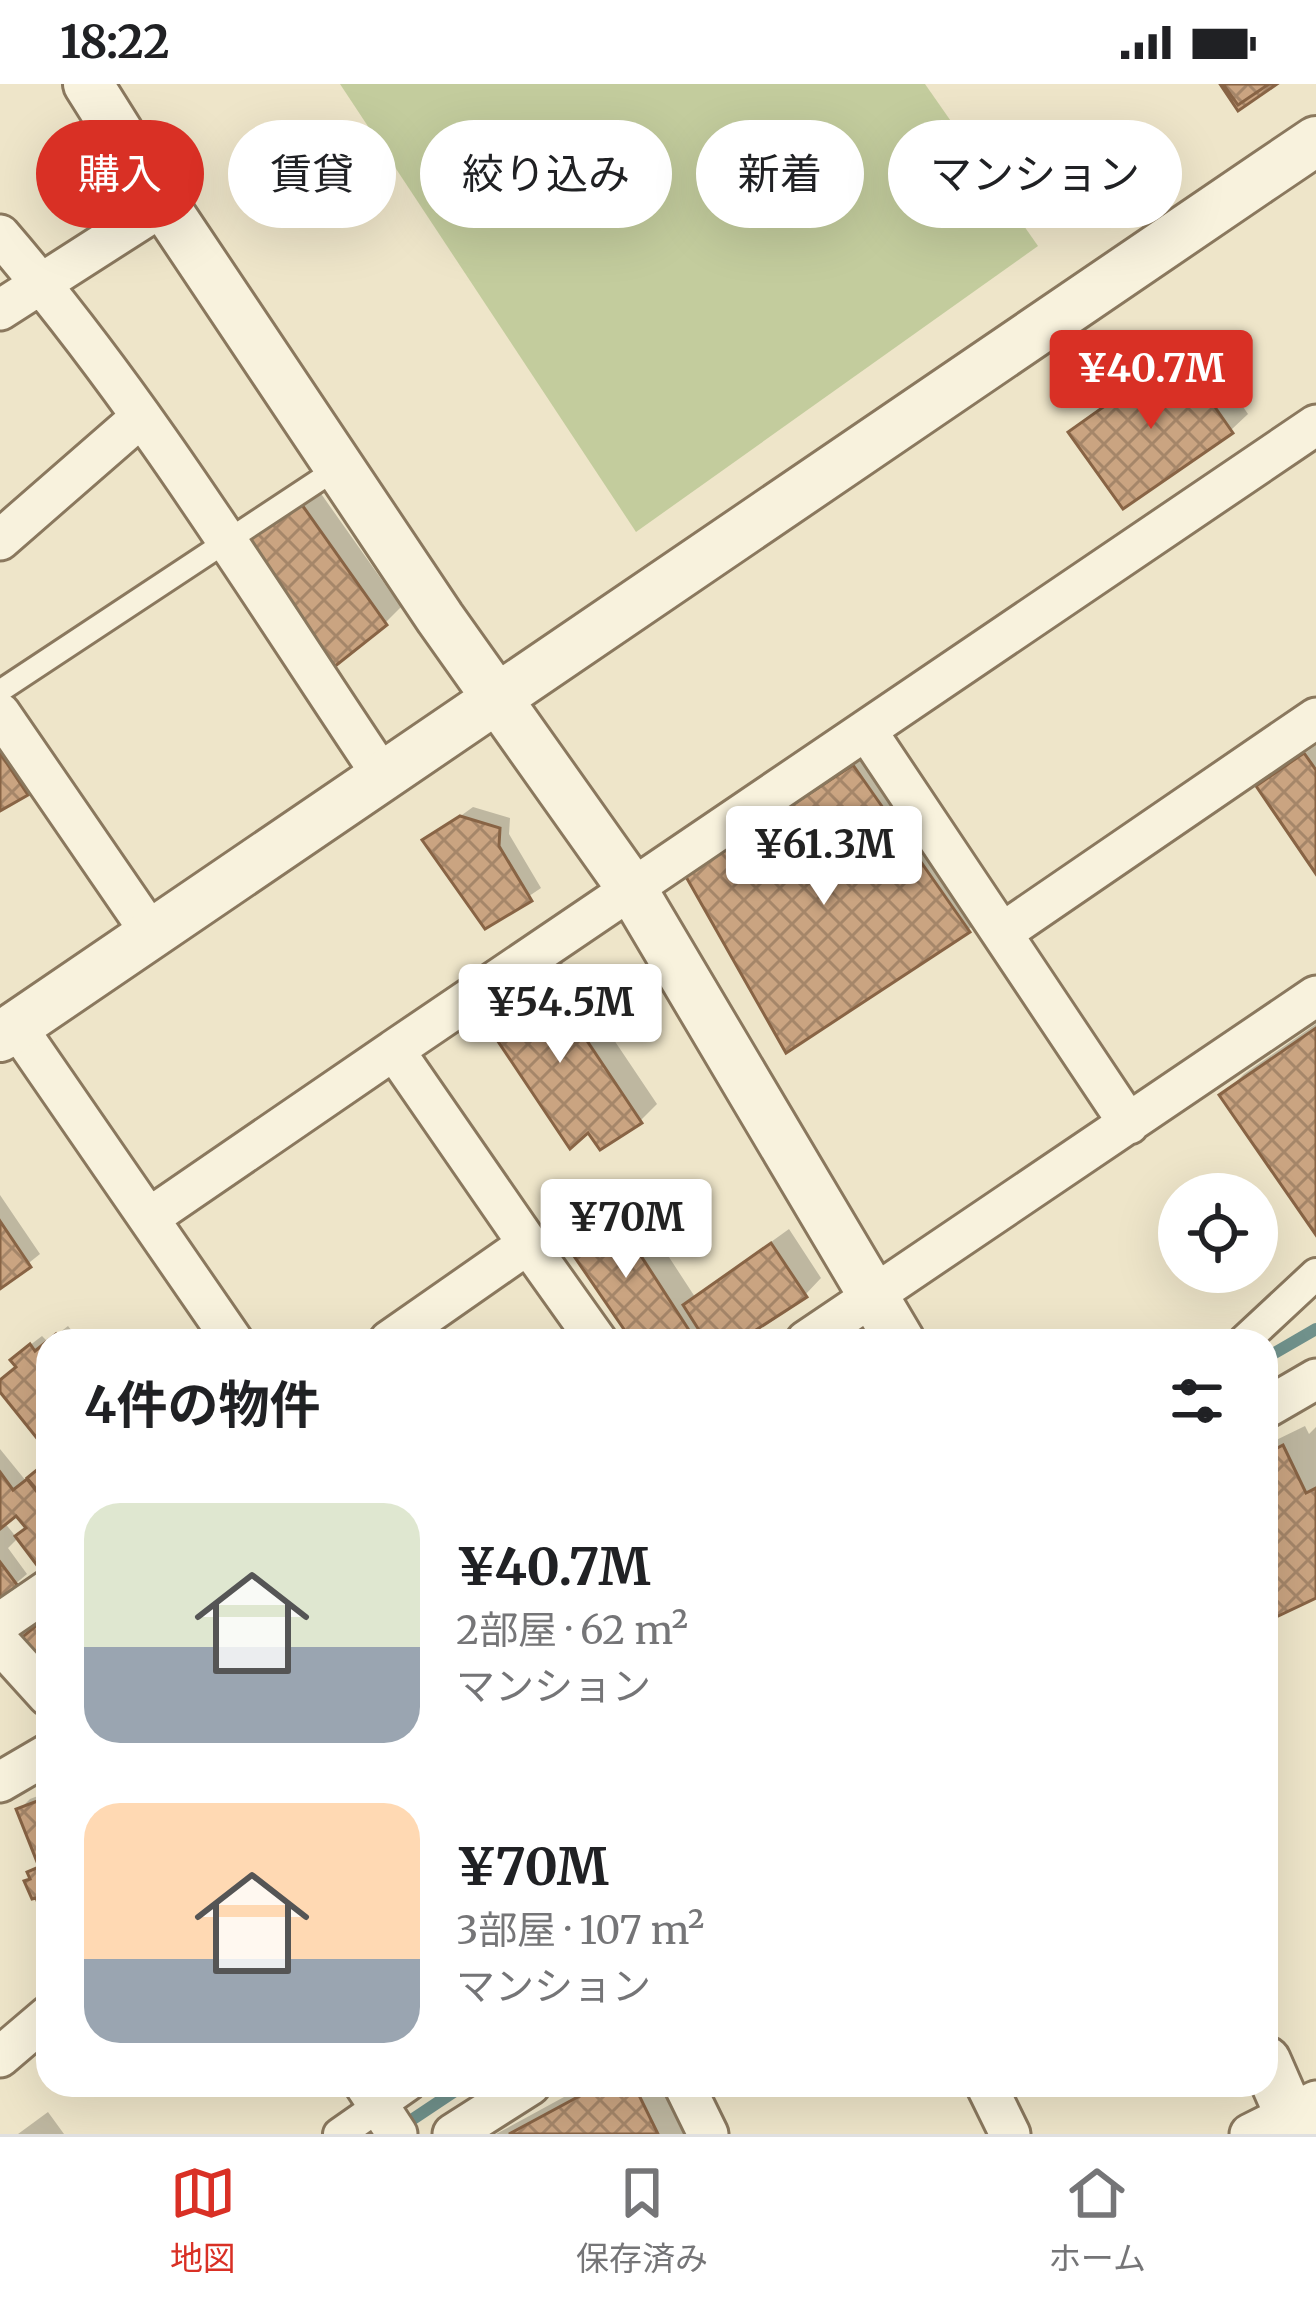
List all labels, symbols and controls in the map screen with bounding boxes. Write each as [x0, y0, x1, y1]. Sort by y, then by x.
text: 18:22 [60, 14, 170, 70]
chip: 購入 [36, 120, 204, 228]
chip: 賃貸 [228, 120, 396, 228]
chip: 絞り込み [420, 120, 672, 228]
chip: 新着 [696, 120, 864, 228]
chip: マンション [888, 120, 1182, 228]
pin: ¥40.7M [1053, 330, 1249, 432]
text: ¥40.7M [1077, 344, 1225, 393]
pin: ¥61.3M [726, 806, 922, 908]
text: ¥61.3M [753, 820, 895, 869]
pin: ¥54.5M [462, 964, 658, 1066]
text: ¥54.5M [486, 978, 634, 1027]
map controls [1158, 1173, 1278, 1293]
button: locate [1158, 1173, 1278, 1293]
pin: ¥70M [555, 1179, 697, 1281]
text: ¥70M [568, 1193, 684, 1242]
icon: filters [1164, 1368, 1230, 1434]
text: 4件の物件 [84, 1373, 320, 1437]
text: ¥40.7M [456, 1535, 650, 1599]
icon: home [180, 1551, 324, 1695]
text: 2部屋 · 62 m² [456, 1606, 688, 1655]
text: マンション [456, 1662, 651, 1711]
text: ¥70M [456, 1835, 609, 1899]
icon: home [180, 1851, 324, 1995]
text: 3部屋 · 107 m² [456, 1906, 704, 1955]
text: マンション [456, 1962, 651, 2011]
tab: 地図 [170, 2160, 236, 2280]
tab: 保存済み [576, 2160, 708, 2280]
tab: ホーム [1048, 2160, 1146, 2280]

